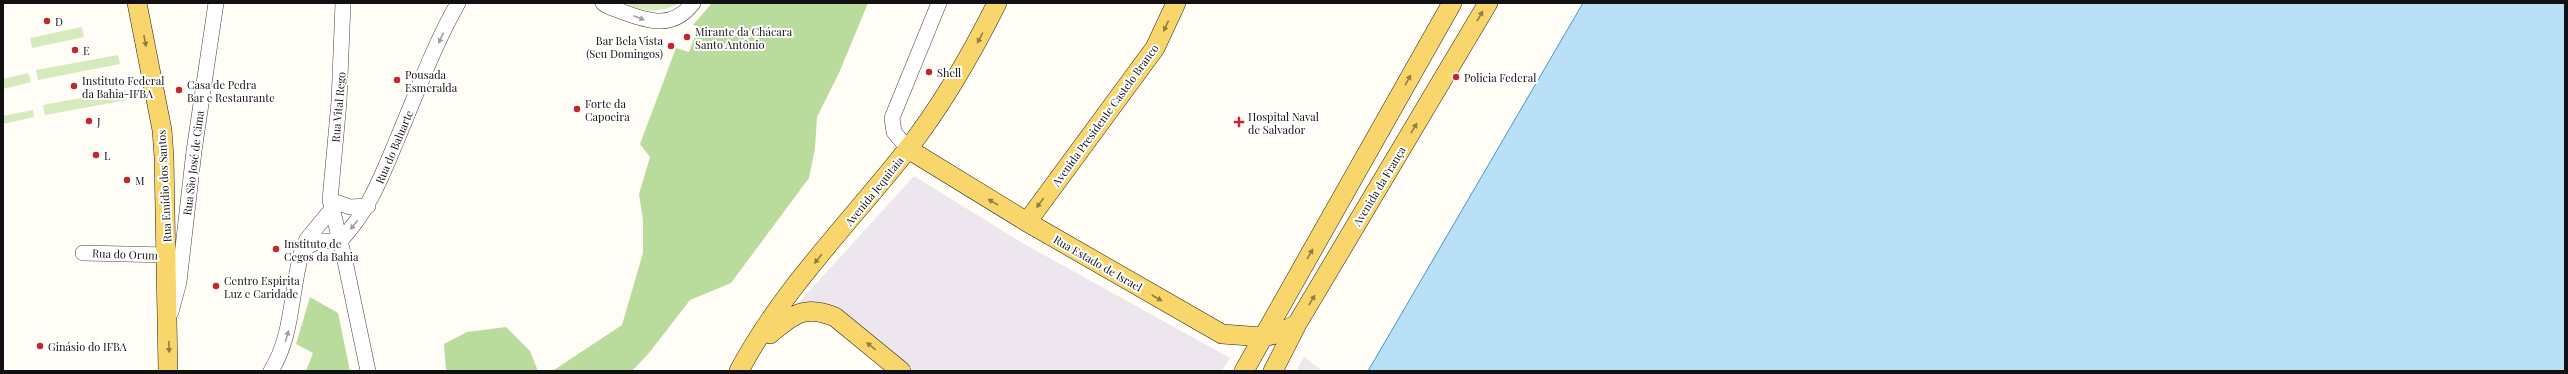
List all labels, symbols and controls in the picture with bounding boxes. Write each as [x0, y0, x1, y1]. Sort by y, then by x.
one-way arrow [1477, 10, 1484, 22]
place label: D [55, 14, 63, 29]
marker: D [42, 16, 52, 26]
one-way arrow [634, 16, 646, 22]
one-way arrow [1163, 20, 1169, 31]
place label: Mirante da Chácara Santo Antônio [695, 24, 793, 52]
one-way arrow [438, 32, 444, 44]
marker: Mirante da Chácara Santo Antônio [682, 32, 692, 42]
one-way arrow [976, 32, 983, 44]
place label: Bar Bela Vista (Seu Domingos) [586, 33, 664, 61]
one-way arrow [142, 35, 148, 47]
marker: Bar Bela Vista (Seu Domingos) [666, 41, 676, 51]
street label: Avenida Presidente Castelo Branco [1048, 41, 1162, 190]
place label: E [83, 43, 90, 58]
marker: E [70, 45, 80, 55]
place label: Shell [937, 65, 961, 80]
place label: Pousada Esmeralda [405, 67, 458, 95]
marker: Shell [924, 67, 934, 77]
place label: Policia Federal [1464, 70, 1536, 85]
street label: Rua Vital Rego [327, 71, 349, 143]
marker: Policia Federal [1451, 72, 1461, 82]
place label: Instituto Federal da Bahia-IFBA [82, 73, 164, 101]
one-way arrow [1405, 74, 1412, 86]
marker: Pousada Esmeralda [392, 75, 402, 85]
place label: Casa de Pedra Bar e Restaurante [187, 77, 275, 105]
marker: Instituto Federal da Bahia-IFBA [69, 81, 79, 91]
marker: Casa de Pedra Bar e Restaurante [174, 85, 184, 95]
place label: Forte da Capoeira [585, 96, 630, 124]
marker: Forte da Capoeira [572, 104, 582, 114]
street label: Rua do Baluarte [372, 108, 416, 186]
street label: Rua São José de Cima [179, 109, 207, 216]
place label: Hospital Naval de Salvador [1248, 109, 1319, 137]
place label: J [96, 114, 101, 129]
marker: J [84, 116, 94, 126]
marker: Hospital Naval de Salvador [1233, 116, 1245, 128]
one-way arrow [1410, 122, 1417, 134]
street label: Rua Emídio dos Santos [154, 129, 174, 243]
street label: Avenida da França [1349, 143, 1409, 230]
place label: L [104, 148, 111, 163]
marker: L [91, 150, 101, 160]
street label: Avenida Jequitaia [841, 153, 907, 229]
place label: M [135, 173, 145, 188]
marker: M [122, 175, 132, 185]
one-way arrow [987, 198, 999, 205]
one-way arrow [1036, 198, 1044, 209]
one-way arrow [350, 220, 359, 231]
street label: Rua Estado de Israel [1051, 231, 1145, 295]
place label: Instituto de Cegos da Bahia [284, 236, 359, 264]
marker: Instituto de Cegos da Bahia [271, 244, 281, 254]
street label: Rua do Orum [92, 245, 158, 263]
one-way arrow [1306, 248, 1313, 260]
one-way arrow [814, 254, 823, 265]
place label: Centro Espirita Luz e Caridade [224, 273, 300, 301]
marker: Centro Espirita Luz e Caridade [211, 281, 221, 291]
one-way arrow [1151, 294, 1163, 301]
one-way arrow [1308, 294, 1315, 306]
one-way arrow [284, 329, 290, 341]
place label: Ginásio do IFBA [48, 339, 127, 354]
marker: Ginásio do IFBA [35, 341, 45, 351]
one-way arrow [165, 341, 172, 353]
one-way arrow [865, 342, 876, 351]

